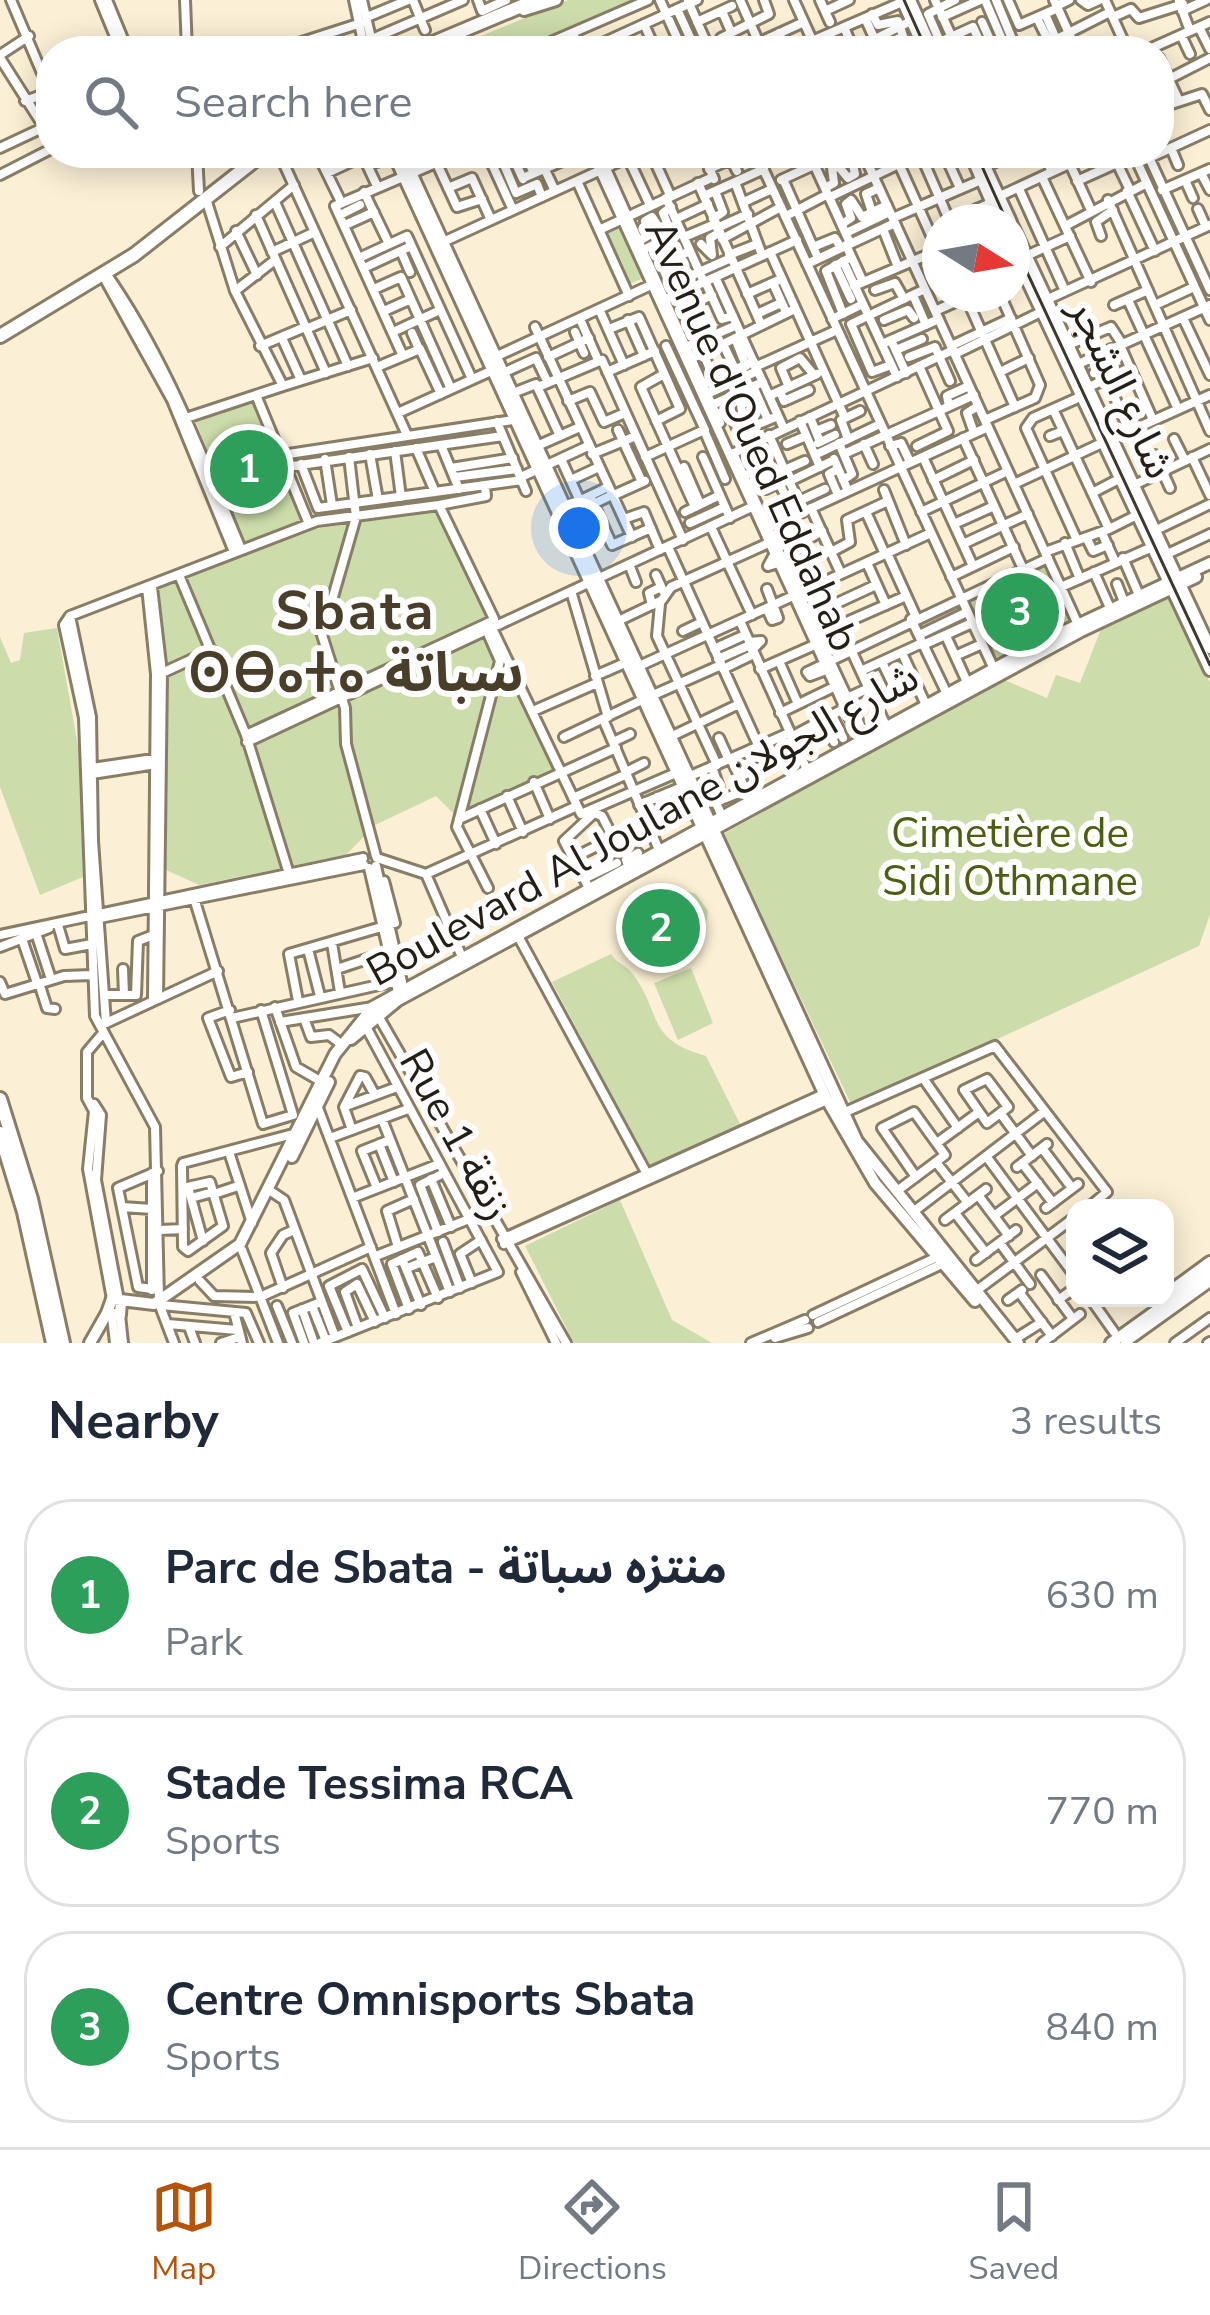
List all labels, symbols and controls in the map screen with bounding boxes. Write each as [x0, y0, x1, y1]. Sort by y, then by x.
search box [36, 36, 1174, 168]
icon: search [78, 69, 144, 135]
text: Search here [174, 72, 413, 133]
north arrow [922, 204, 1030, 312]
street label: Avenue d'Oued Eddahab [631, 211, 873, 661]
street label: شارع الشجر [1052, 287, 1188, 489]
pin: 1 [210, 424, 288, 514]
your location [549, 498, 609, 558]
pin: 3 [981, 567, 1059, 657]
district label: Sbata ⵙⴱⴰⵜⴰ سباتة [188, 574, 524, 710]
street label: Boulevard Al Joulane شارع الجولان [357, 648, 930, 1002]
park label: Cimetière de Sidi Othmane [882, 805, 1138, 910]
pin: 2 [622, 883, 700, 973]
street label: Rue 1 زنقة [385, 1039, 526, 1231]
map controls [1066, 1199, 1174, 1307]
button: layers [1066, 1199, 1174, 1307]
text: Nearby [48, 1386, 219, 1456]
text: 3 results [1010, 1395, 1162, 1448]
text: Parc de Sbata - منتزه سباتة [165, 1538, 727, 1599]
text: 1 [78, 1569, 102, 1622]
text: 630 m [1045, 1569, 1159, 1622]
text: Park [165, 1616, 243, 1669]
text: Stade Tessima RCA [165, 1754, 573, 1815]
text: 2 [78, 1785, 102, 1838]
text: 770 m [1045, 1785, 1159, 1838]
text: Sports [165, 1815, 281, 1868]
text: Centre Omnisports Sbata [165, 1970, 695, 2031]
text: 3 [78, 2001, 102, 2054]
text: 840 m [1045, 2001, 1159, 2054]
text: Sports [165, 2031, 281, 2084]
tab: Map [151, 2174, 217, 2291]
tab: Directions [518, 2174, 667, 2291]
tab: Saved [968, 2174, 1059, 2291]

